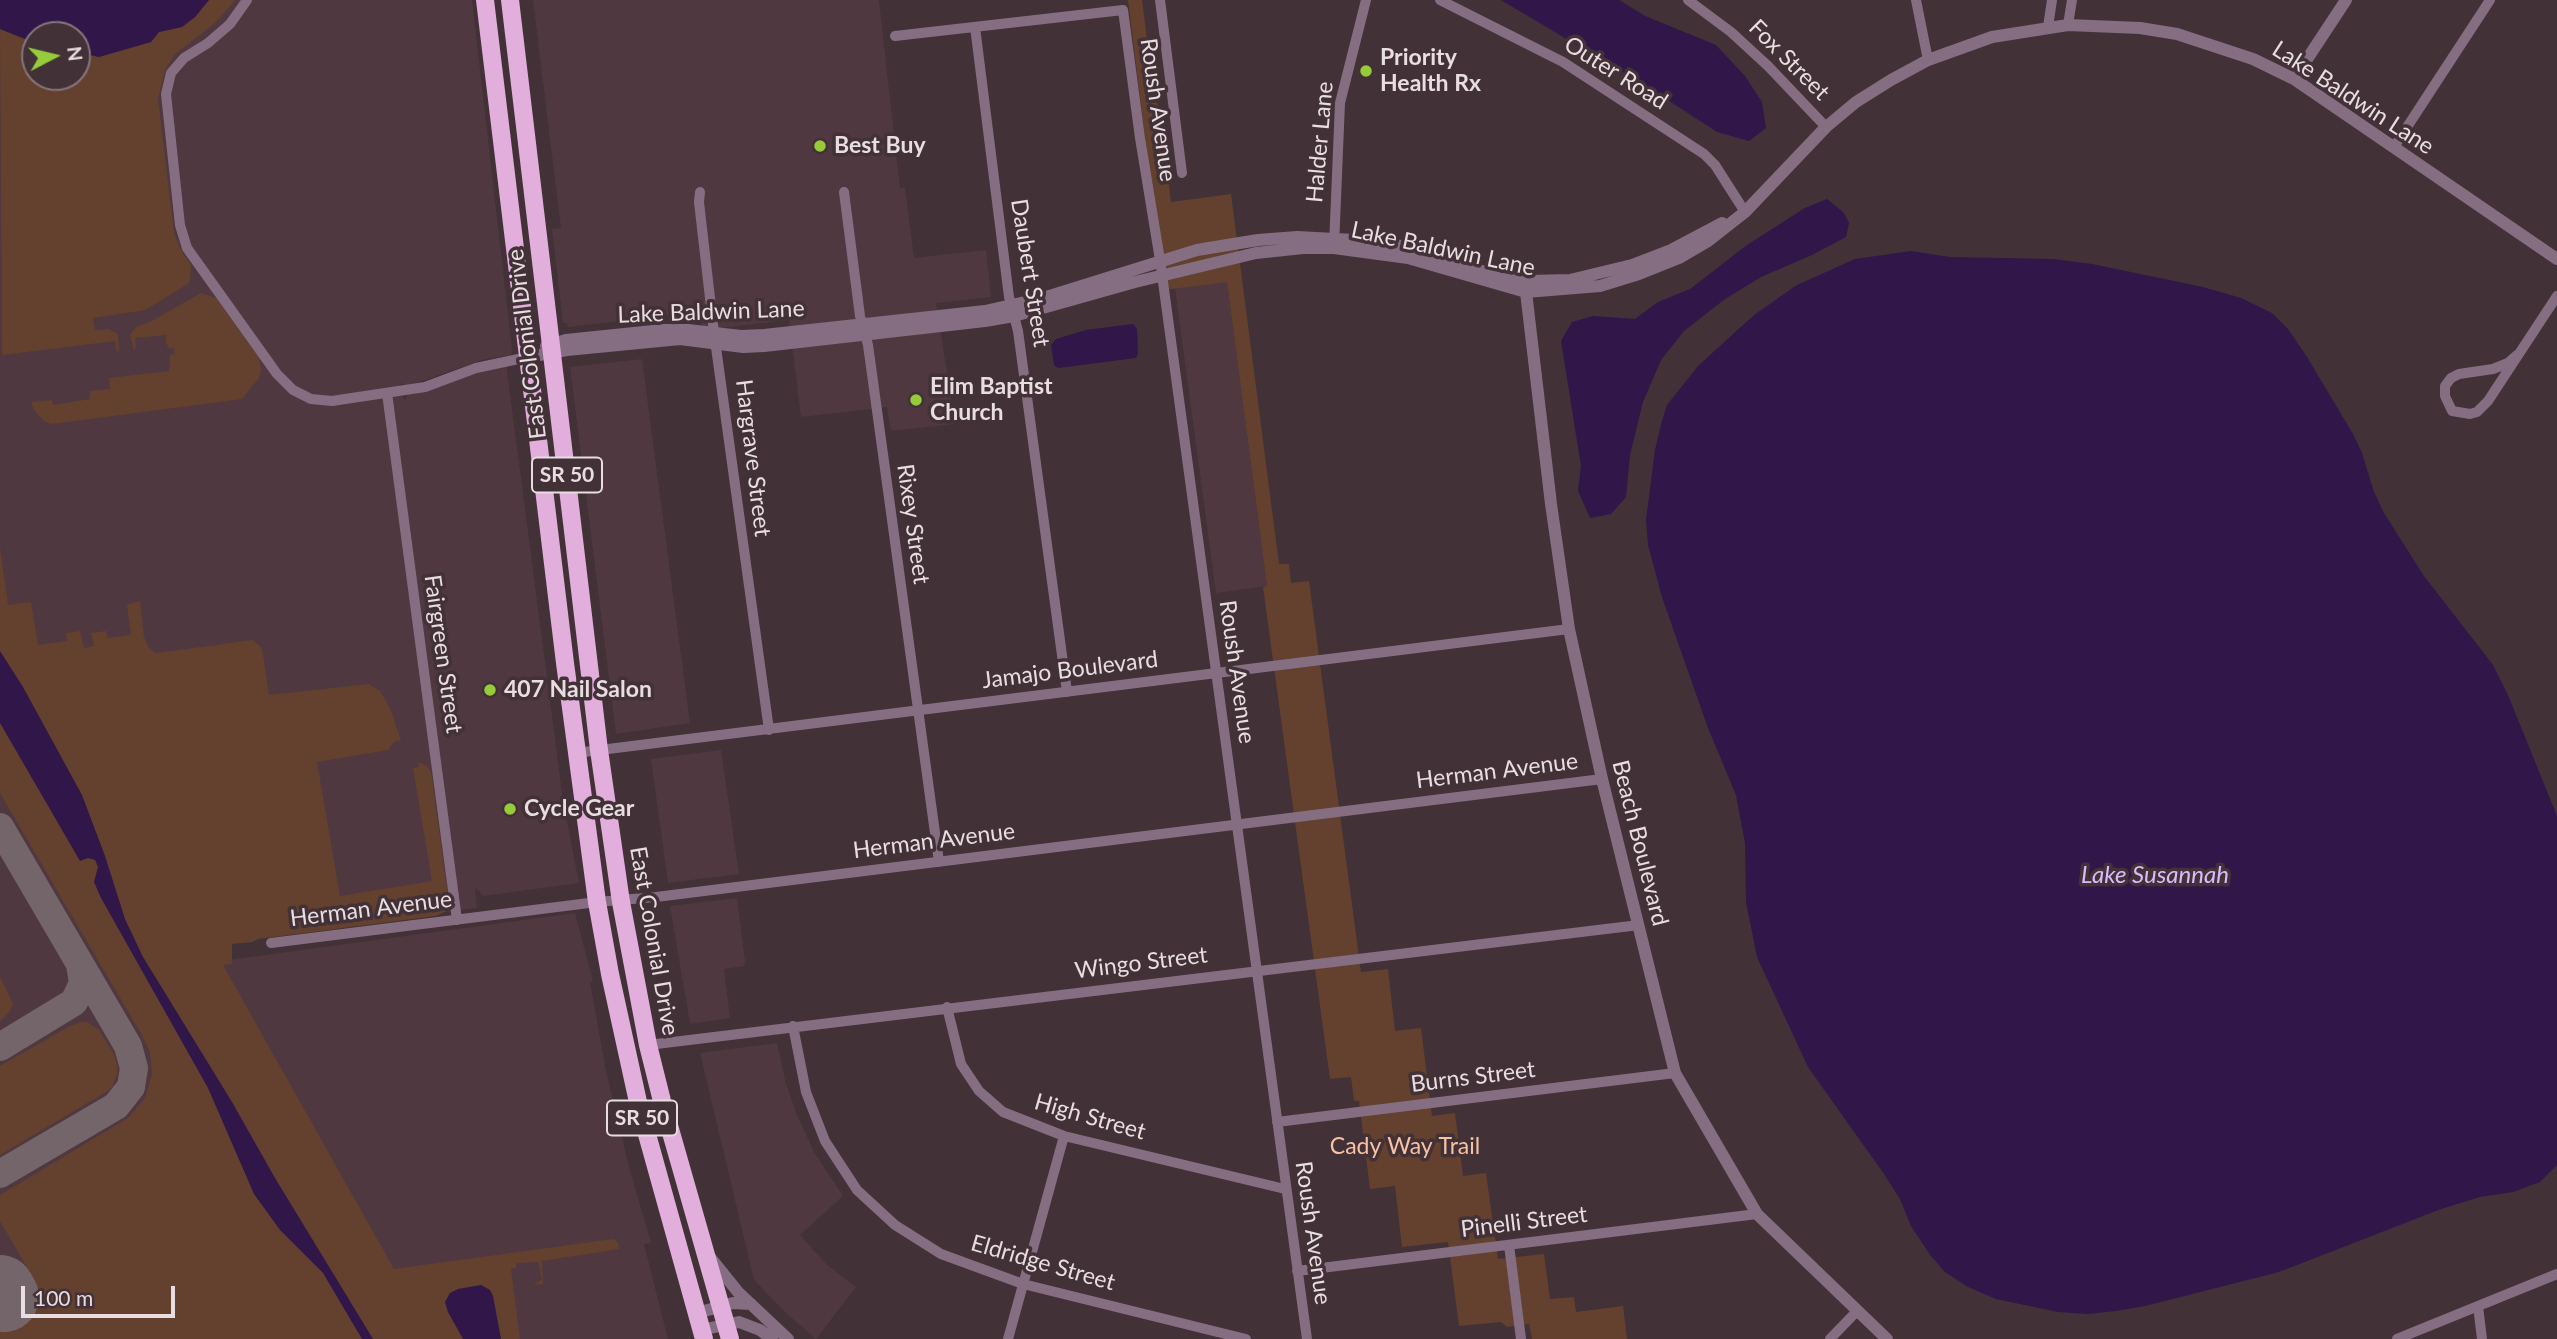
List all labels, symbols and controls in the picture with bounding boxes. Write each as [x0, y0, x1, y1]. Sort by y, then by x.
street label: Fox Street [1743, 14, 1835, 106]
north arrow [21, 21, 91, 91]
street label: Outer Road [1559, 30, 1673, 116]
street label: Lake Baldwin Lane [2267, 35, 2439, 161]
street label: Roush Avenue [1134, 37, 1182, 183]
place label: Priority Health Rx [1380, 44, 1481, 98]
text: N [63, 45, 88, 62]
marker: Priority Health Rx [1358, 63, 1374, 79]
street label: Halder Lane [1301, 80, 1339, 204]
place label: Best Buy [834, 132, 926, 160]
marker: Best Buy [812, 138, 828, 154]
street label: Daubert Street [1005, 197, 1055, 349]
street label: Lake Baldwin Lane [1349, 216, 1537, 282]
street label: East Colonial Drive [502, 247, 552, 441]
street label: Lake Baldwin Lane [617, 295, 805, 329]
place label: Elim Baptist Church [930, 373, 1053, 427]
street label: Hargrave Street [730, 378, 776, 538]
marker: Elim Baptist Church [908, 392, 924, 408]
road number: SR 50 [532, 458, 602, 492]
street label: Rixey Street [891, 462, 935, 586]
street label: Fairgreen Street [418, 573, 468, 735]
street label: Roush Avenue [1213, 599, 1261, 745]
street label: Jamajo Boulevard [980, 646, 1160, 694]
place label: 407 Nail Salon [504, 676, 652, 704]
marker: 407 Nail Salon [482, 682, 498, 698]
street label: Herman Avenue [1414, 747, 1580, 795]
street label: Beach Boulevard [1606, 757, 1674, 929]
place label: Cycle Gear [524, 795, 634, 823]
marker: Cycle Gear [502, 801, 518, 817]
street label: Herman Avenue [851, 817, 1017, 865]
street label: East Colonial Drive [624, 844, 684, 1038]
water label: Lake Susannah [2081, 861, 2229, 889]
street label: Herman Avenue [288, 885, 454, 933]
street label: Wingo Street [1073, 941, 1209, 985]
street label: Burns Street [1409, 1056, 1537, 1098]
street label: High Street [1031, 1088, 1149, 1146]
road number: SR 50 [607, 1100, 677, 1136]
park label: Cady Way Trail [1330, 1133, 1480, 1161]
street label: Roush Avenue [1289, 1160, 1337, 1306]
street label: Pinelli Street [1459, 1201, 1589, 1243]
street label: Eldridge Street [968, 1229, 1118, 1297]
scale bar [24, 1272, 178, 1316]
text: 100 m [34, 1285, 93, 1310]

